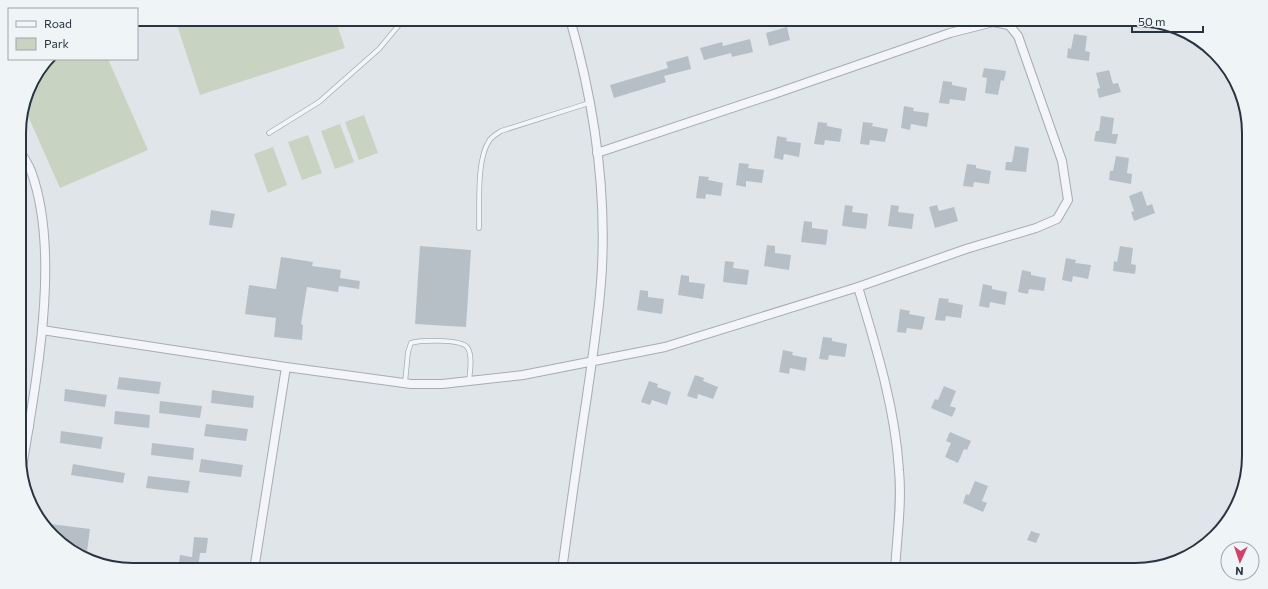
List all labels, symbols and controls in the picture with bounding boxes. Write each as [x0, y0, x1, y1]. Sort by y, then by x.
legend [8, 8, 138, 60]
scale bar [1132, 8, 1203, 34]
text: 50 m [1138, 14, 1166, 28]
text: Road [44, 16, 72, 30]
text: Park [44, 36, 70, 50]
north arrow [1220, 541, 1260, 581]
text: N [1235, 565, 1244, 578]

